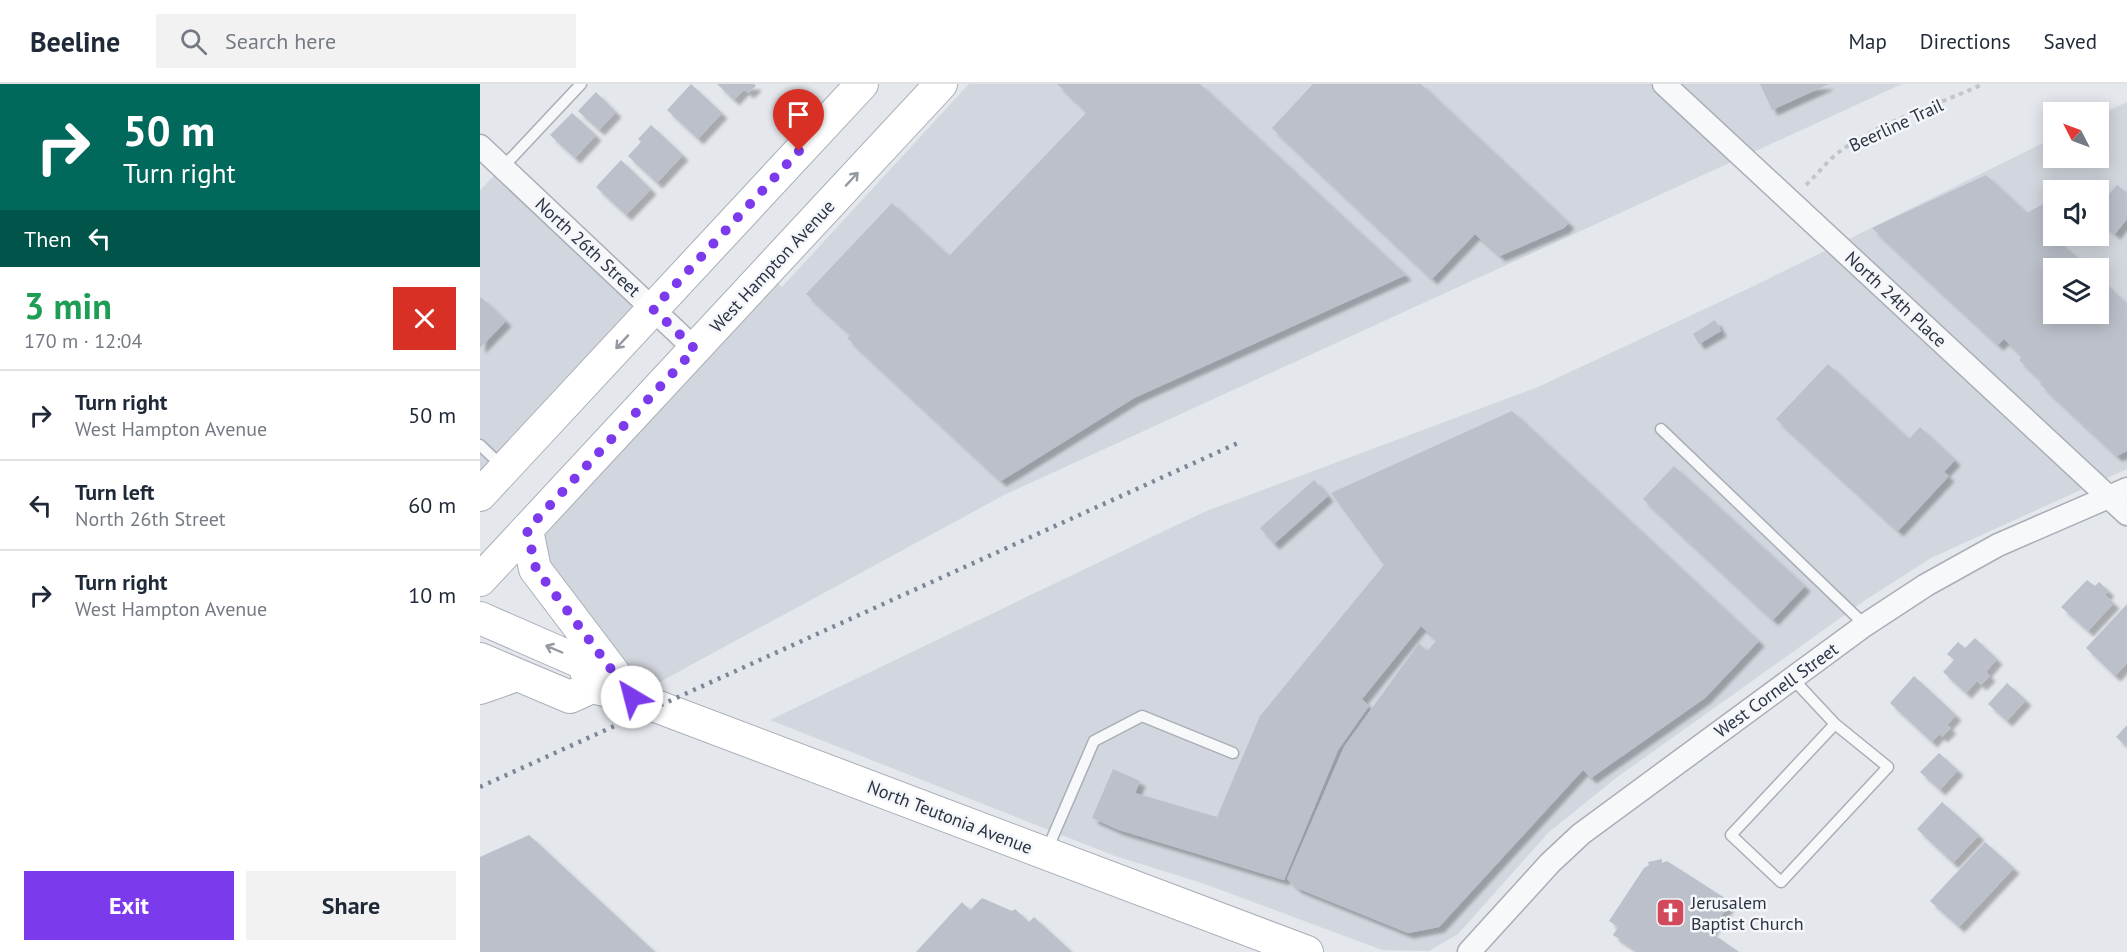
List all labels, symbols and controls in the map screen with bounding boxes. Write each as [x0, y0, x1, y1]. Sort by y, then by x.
search box [156, 14, 576, 68]
text: Beeline [30, 23, 120, 60]
icon: search [177, 25, 210, 58]
text: Search here [225, 27, 336, 55]
text: Map [1848, 28, 1887, 55]
text: Directions [1920, 28, 2011, 55]
text: Saved [2044, 28, 2097, 55]
pin [773, 89, 824, 151]
street label: Beerline Trail [1845, 93, 1947, 157]
icon: arrive [782, 98, 815, 131]
north arrow [2043, 102, 2109, 168]
map controls [2043, 102, 2109, 324]
text: 50 m [123, 103, 215, 158]
icon: right [24, 108, 102, 186]
text: Turn right [123, 156, 236, 190]
one-way arrow [845, 172, 859, 187]
button: sound [2043, 180, 2109, 246]
street label: North 26th Street [531, 192, 645, 302]
street label: West Hampton Avenue [705, 195, 839, 337]
icon: left [83, 222, 116, 255]
text: Then [24, 225, 71, 253]
street label: North 24th Place [1840, 246, 1952, 352]
button: layers [2043, 258, 2109, 324]
text: 3 min [24, 282, 112, 329]
button: close [393, 287, 456, 350]
text: 170 m · 12:04 [24, 328, 142, 354]
one-way arrow [615, 335, 629, 350]
text: Turn right [75, 388, 167, 416]
icon: right [24, 399, 57, 432]
text: 50 m [408, 401, 456, 429]
text: West Hampton Avenue [75, 416, 267, 442]
text: Turn left [75, 478, 155, 506]
icon: left [24, 489, 57, 522]
text: 60 m [408, 491, 456, 519]
text: North 26th Street [75, 506, 226, 532]
text: Turn right [75, 568, 167, 596]
icon: right [24, 579, 57, 612]
text: 10 m [408, 581, 456, 609]
text: West Hampton Avenue [75, 596, 267, 622]
street label: West Cornell Street [1710, 637, 1842, 743]
one-way arrow [545, 643, 563, 654]
position arrow [600, 665, 664, 729]
street label: North Teutonia Avenue [864, 775, 1036, 859]
button: Exit [24, 871, 234, 940]
button: Share [246, 871, 456, 940]
place label: Jerusalem Baptist Church [1690, 891, 1804, 935]
church icon: Jerusalem Baptist Church [1654, 896, 1686, 928]

